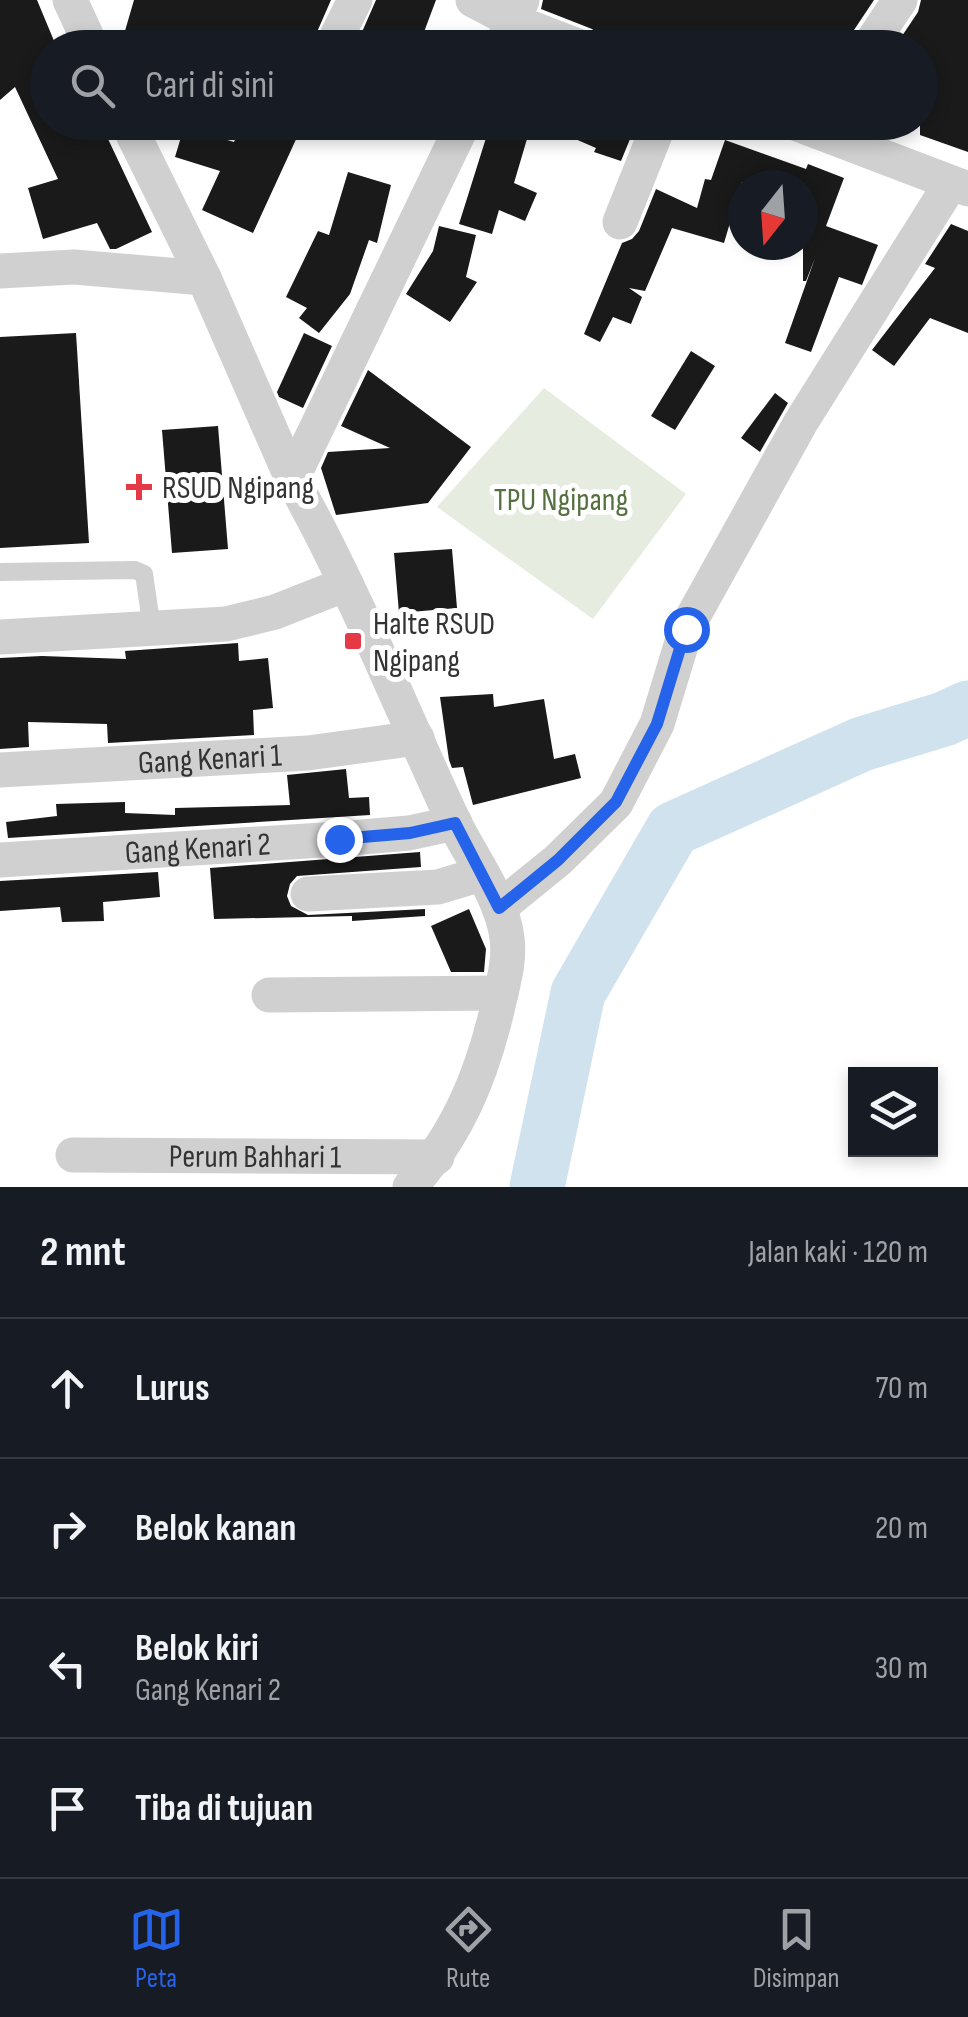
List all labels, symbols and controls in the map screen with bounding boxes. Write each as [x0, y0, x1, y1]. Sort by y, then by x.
search box [30, 30, 938, 140]
icon: search [65, 58, 120, 113]
text: Cari di sini [145, 63, 274, 108]
north arrow [728, 170, 818, 260]
place label: RSUD Ngipang [162, 469, 314, 508]
marker: RSUD Ngipang [126, 474, 152, 500]
park label: TPU Ngipang [494, 481, 628, 520]
place label: Halte RSUD Ngipang [373, 605, 495, 681]
route start [664, 607, 710, 653]
marker: Halte RSUD Ngipang [342, 630, 364, 652]
street label: Gang Kenari 1 [137, 736, 283, 783]
route end [317, 817, 363, 863]
street label: Gang Kenari 2 [124, 825, 272, 873]
map controls [848, 1067, 938, 1157]
button: layers [848, 1067, 938, 1157]
street label: Perum Bahhari 1 [169, 1138, 341, 1177]
text: 2 mnt [40, 1227, 126, 1278]
text: Jalan kaki · 120 m [748, 1233, 928, 1272]
icon: ahead [40, 1361, 95, 1416]
text: Lurus [135, 1366, 209, 1411]
text: 70 m [875, 1369, 928, 1408]
icon: right [40, 1501, 95, 1556]
text: Belok kanan [135, 1506, 296, 1551]
text: 20 m [875, 1509, 928, 1548]
text: Belok kiri [135, 1626, 259, 1671]
icon: left [40, 1641, 95, 1696]
text: 30 m [875, 1649, 928, 1688]
text: Gang Kenari 2 [135, 1671, 281, 1710]
icon: arrive [40, 1781, 95, 1836]
text: Tiba di tujuan [135, 1786, 313, 1831]
tab: Peta [129, 1902, 184, 1995]
tab: Rute [441, 1902, 496, 1995]
tab: Disimpan [753, 1902, 839, 1995]

